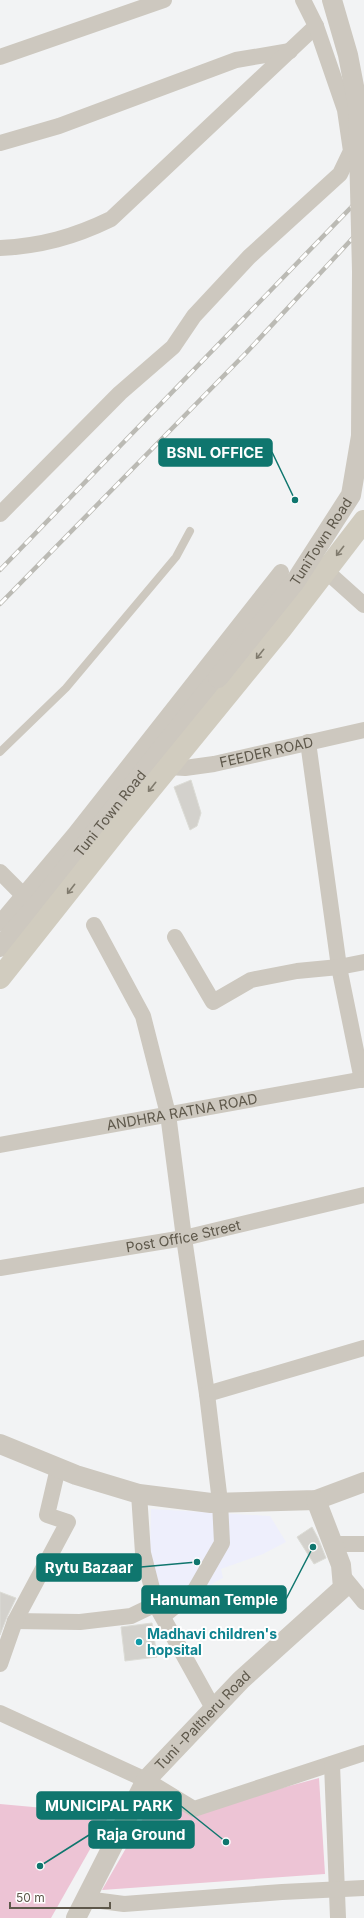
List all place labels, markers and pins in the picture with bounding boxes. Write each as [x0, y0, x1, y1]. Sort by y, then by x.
callout: BSNL OFFICE [159, 439, 272, 466]
callout: Rytu Bazaar [37, 1554, 141, 1581]
callout: Hanuman Temple [142, 1586, 286, 1613]
place label: Madhavi children's hopsital [147, 1625, 277, 1658]
marker: Madhavi children's hopsital [134, 1637, 144, 1647]
callout: MUNICIPAL PARK [37, 1792, 181, 1819]
callout: Raja Ground [89, 1821, 194, 1848]

